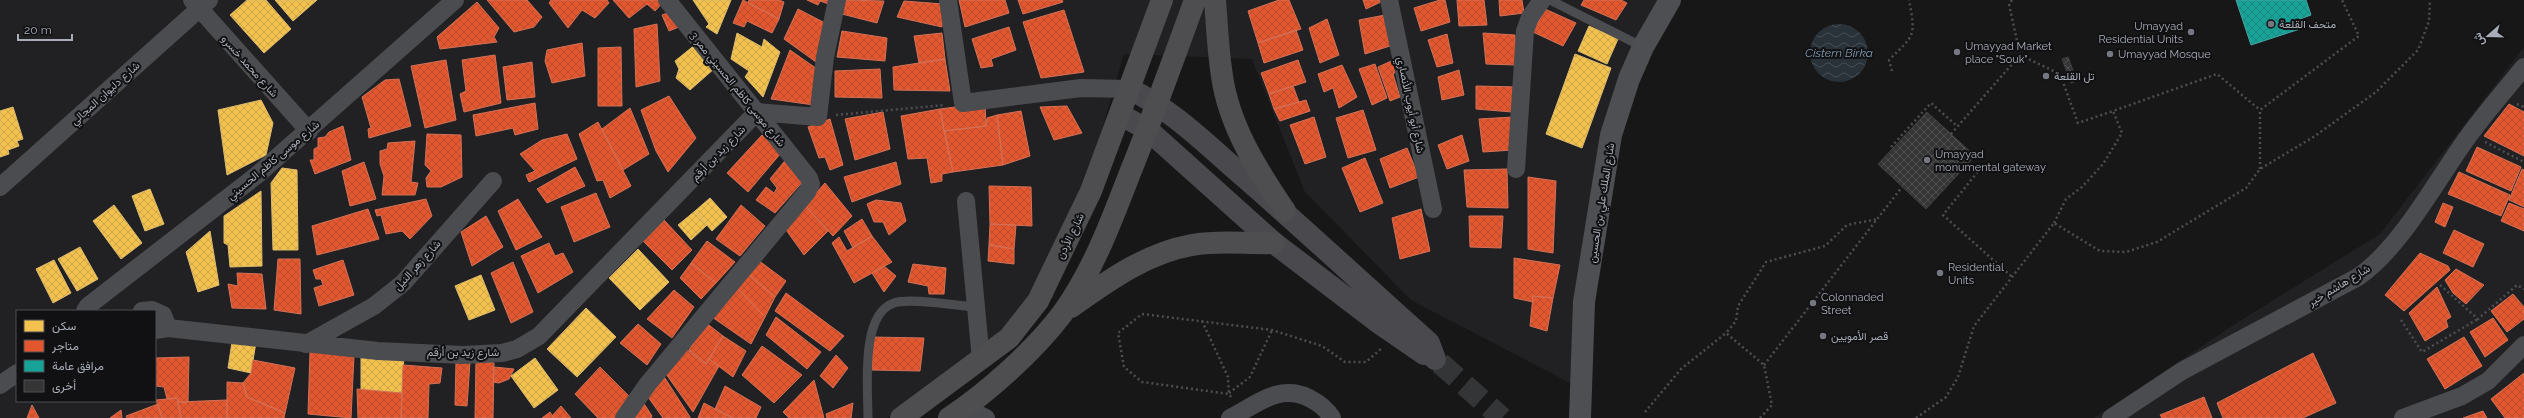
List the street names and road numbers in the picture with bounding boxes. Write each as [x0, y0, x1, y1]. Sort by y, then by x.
street label: شارع موسى كاظم الحسيني ممر 3 [685, 29, 788, 152]
street label: شارع محمد خسرو [218, 33, 281, 101]
street label: شارع أبو أيوب الأنصاري [1391, 56, 1427, 155]
street label: شارع دليوان المجالي [68, 59, 145, 130]
street label: شارع موسى كاظم الحسيني [225, 118, 324, 205]
street label: شارع زيد بن أرقم [689, 123, 749, 185]
street label: شارع الملك علي بن الحسين [1586, 142, 1620, 264]
street label: شارع الأردن [1054, 211, 1088, 262]
street label: شارع زهر النيل [391, 237, 444, 294]
street label: شارع هاشم خير [2305, 262, 2373, 310]
street label: شارع زيد بن أرقم [427, 346, 499, 360]

